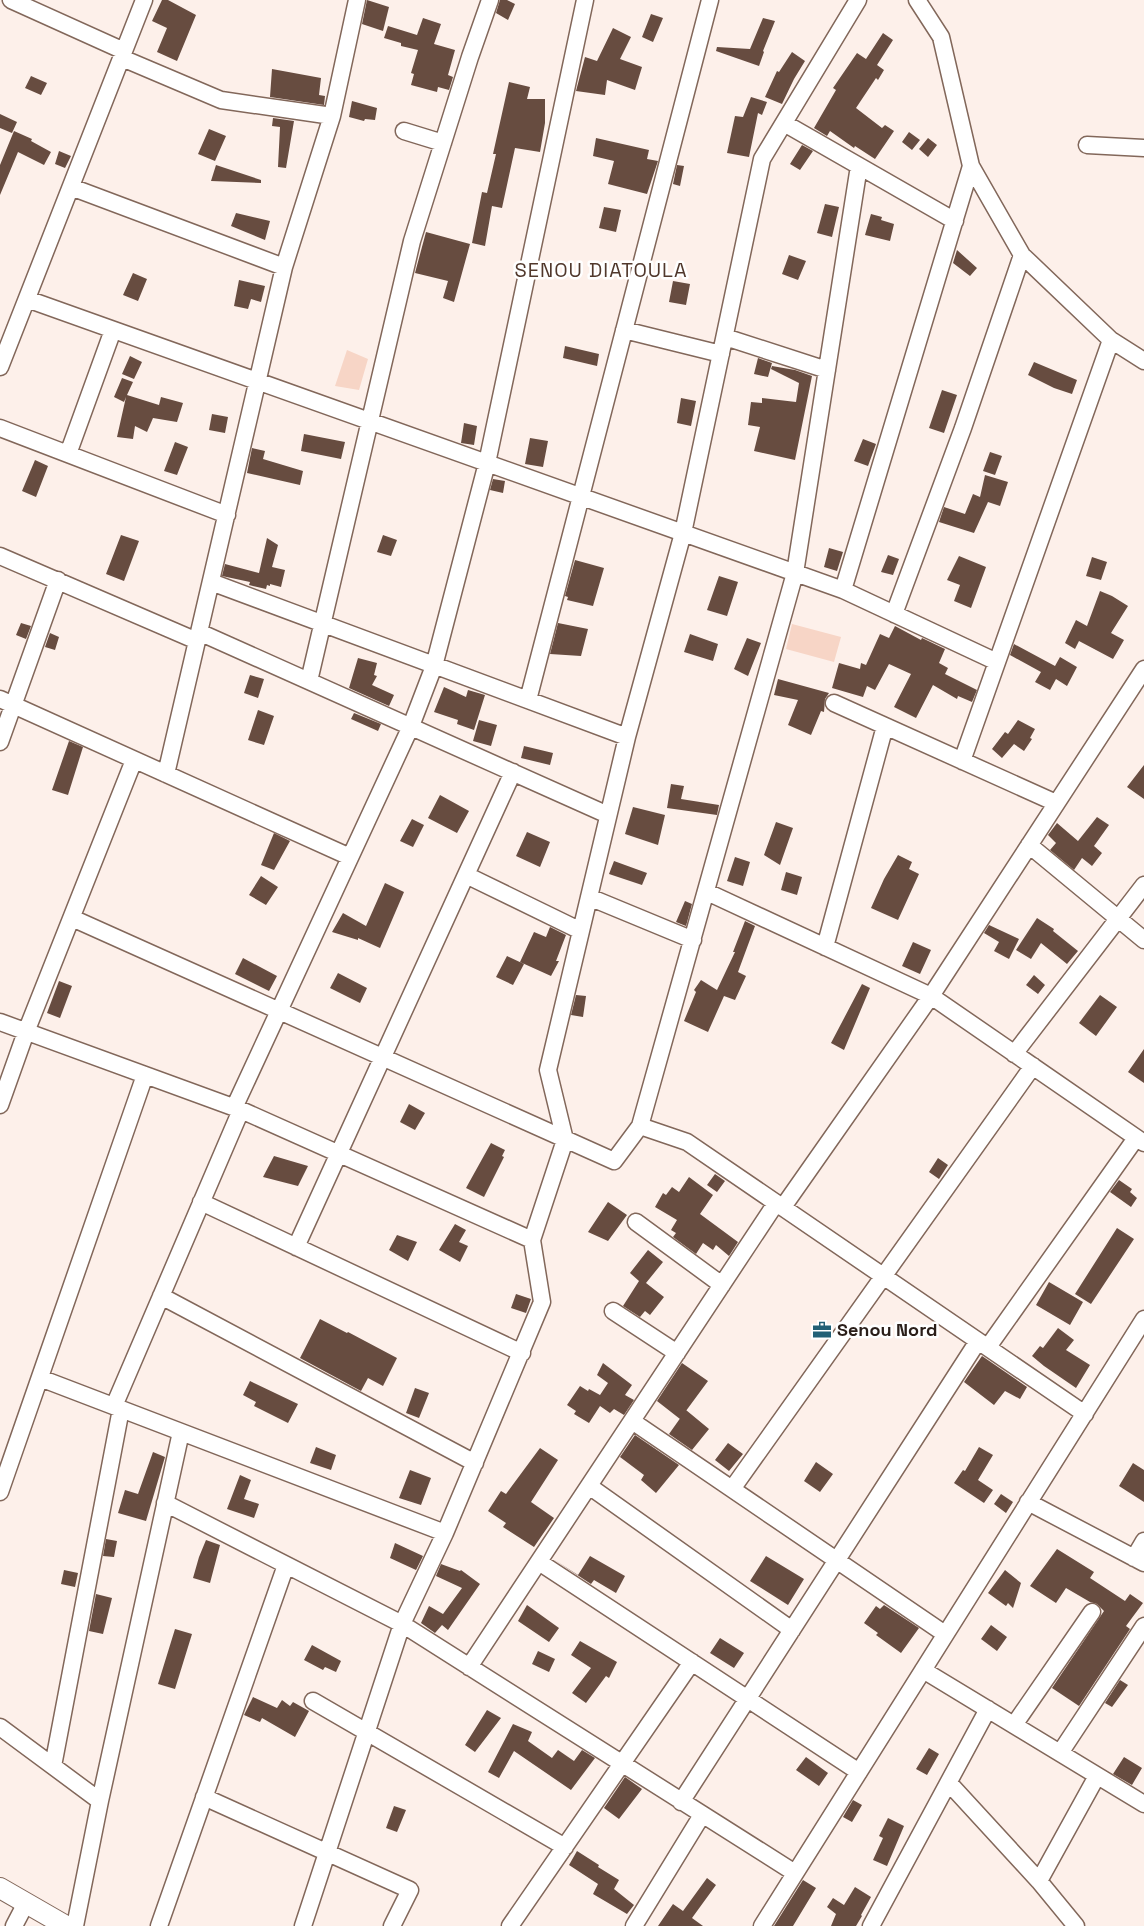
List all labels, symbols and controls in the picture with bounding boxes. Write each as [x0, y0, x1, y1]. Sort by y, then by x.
district label: SENOU DIATOULA [514, 257, 688, 283]
place label: Senou Nord [837, 1318, 937, 1341]
office icon: Senou Nord [811, 1319, 833, 1341]

